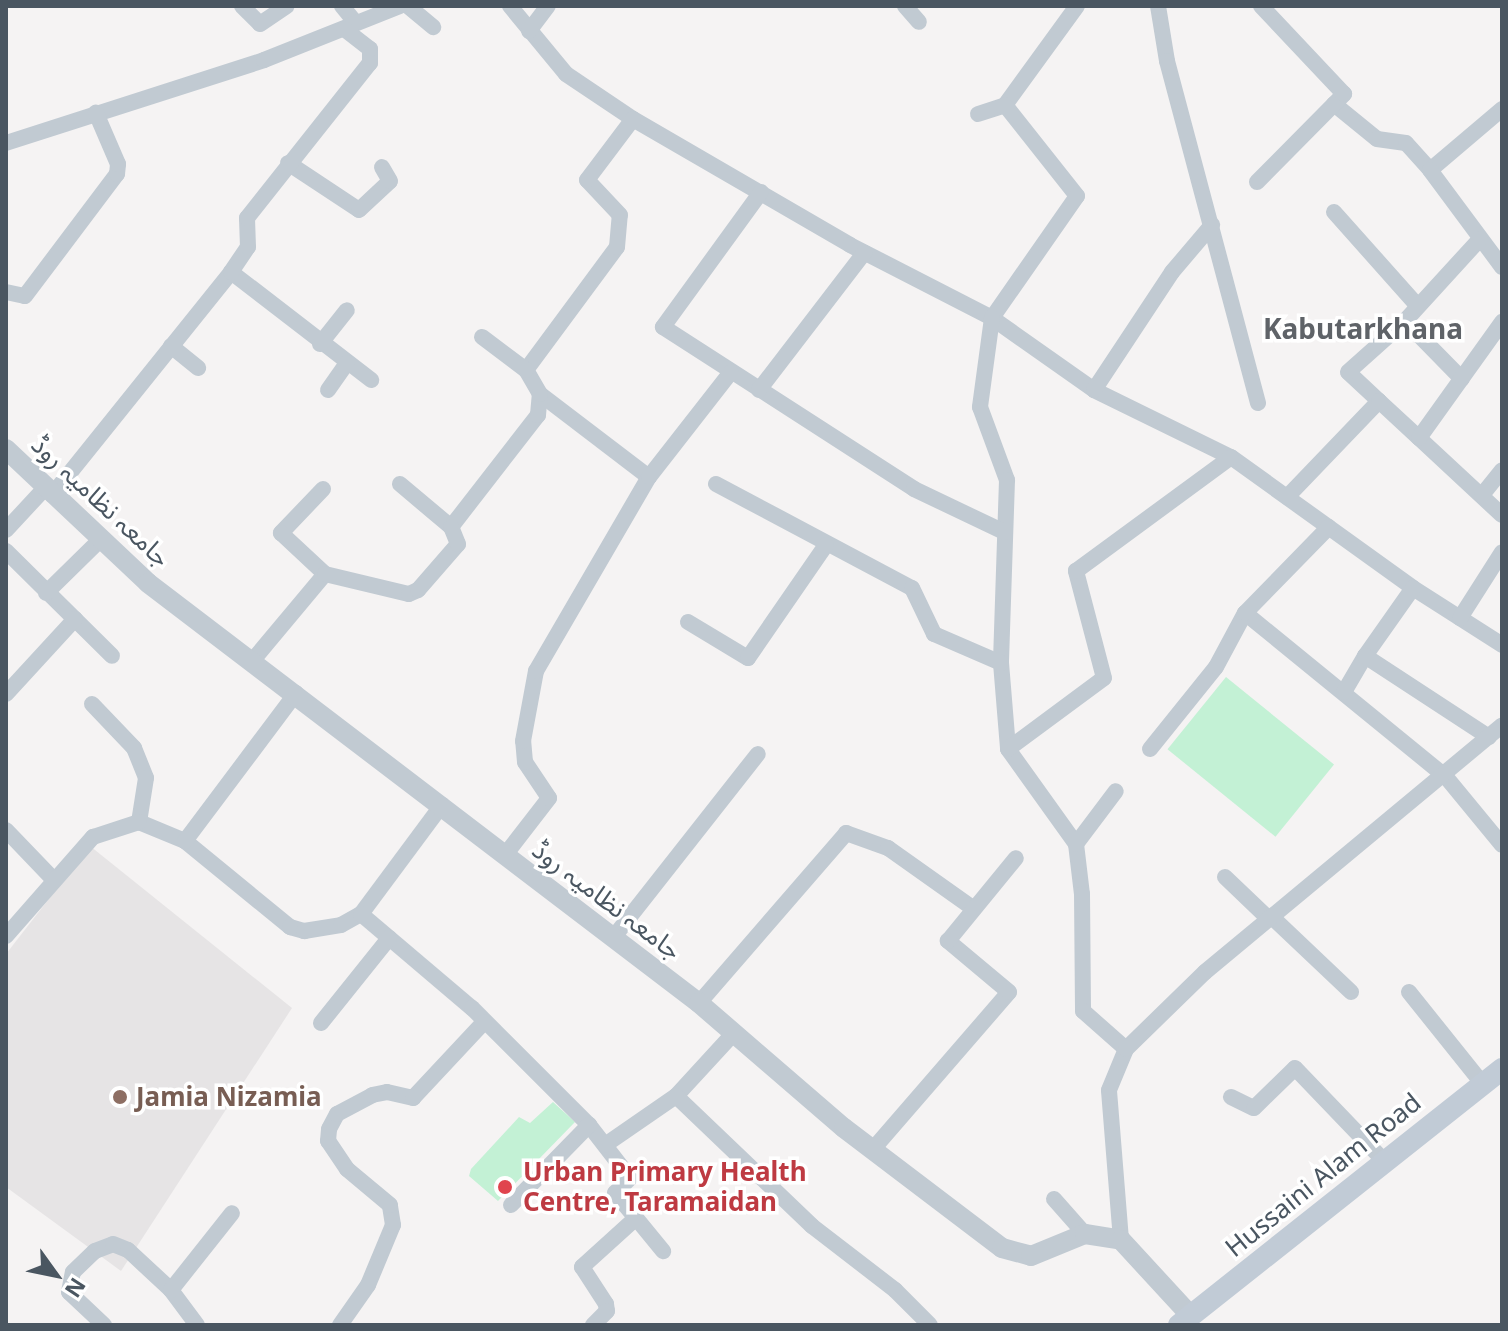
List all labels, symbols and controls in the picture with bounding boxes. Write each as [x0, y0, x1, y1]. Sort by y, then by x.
district label: Kabutarkhana [1263, 311, 1463, 345]
street label: جامعہ نظامیہ روڈ [25, 429, 177, 573]
street label: جامعہ نظامیہ روڈ [526, 834, 688, 966]
place label: Jamia Nizamia [136, 1081, 322, 1113]
street label: Hussaini Alam Road [1219, 1087, 1427, 1263]
marker: Jamia Nizamia [111, 1088, 129, 1106]
place label: Urban Primary Health Centre, Taramaidan [523, 1156, 807, 1218]
marker: Urban Primary Health Centre, Taramaidan [494, 1176, 516, 1198]
north arrow [16, 1235, 96, 1315]
text: N [59, 1272, 94, 1304]

